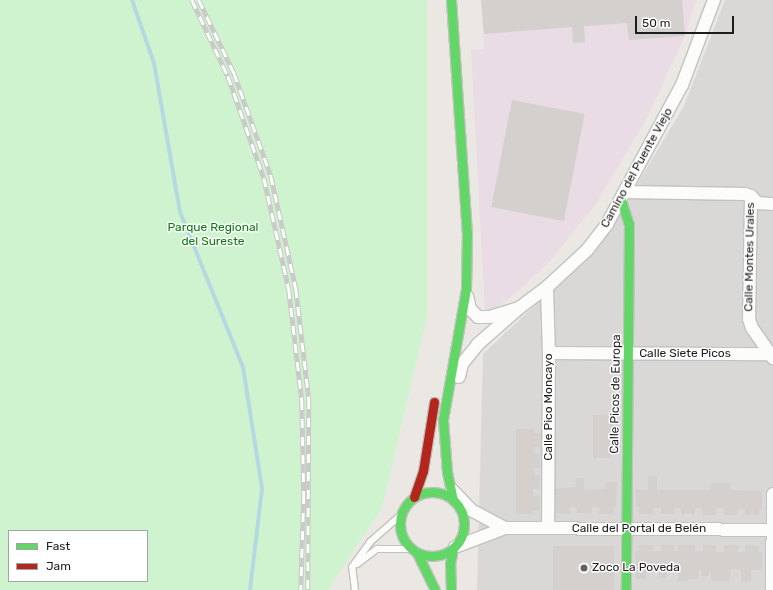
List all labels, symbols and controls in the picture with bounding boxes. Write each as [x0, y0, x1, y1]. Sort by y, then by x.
scale bar [637, 8, 736, 34]
text: 50 m [642, 16, 670, 30]
street label: Camino del Puente Viejo [598, 105, 676, 231]
street label: Calle Montes Urales [742, 202, 758, 312]
park label: Parque Regional del Sureste [168, 221, 258, 249]
street label: Calle Picos de Europa [608, 334, 624, 454]
street label: Calle Siete Picos [639, 347, 731, 361]
street label: Calle Pico Moncayo [542, 353, 556, 461]
street label: Calle del Portal de Belén [572, 522, 706, 536]
legend [8, 530, 148, 582]
text: Fast [46, 539, 70, 553]
text: Jam [46, 559, 71, 573]
place label: Zoco La Poveda [592, 561, 680, 575]
marker: Zoco La Poveda [579, 563, 589, 573]

